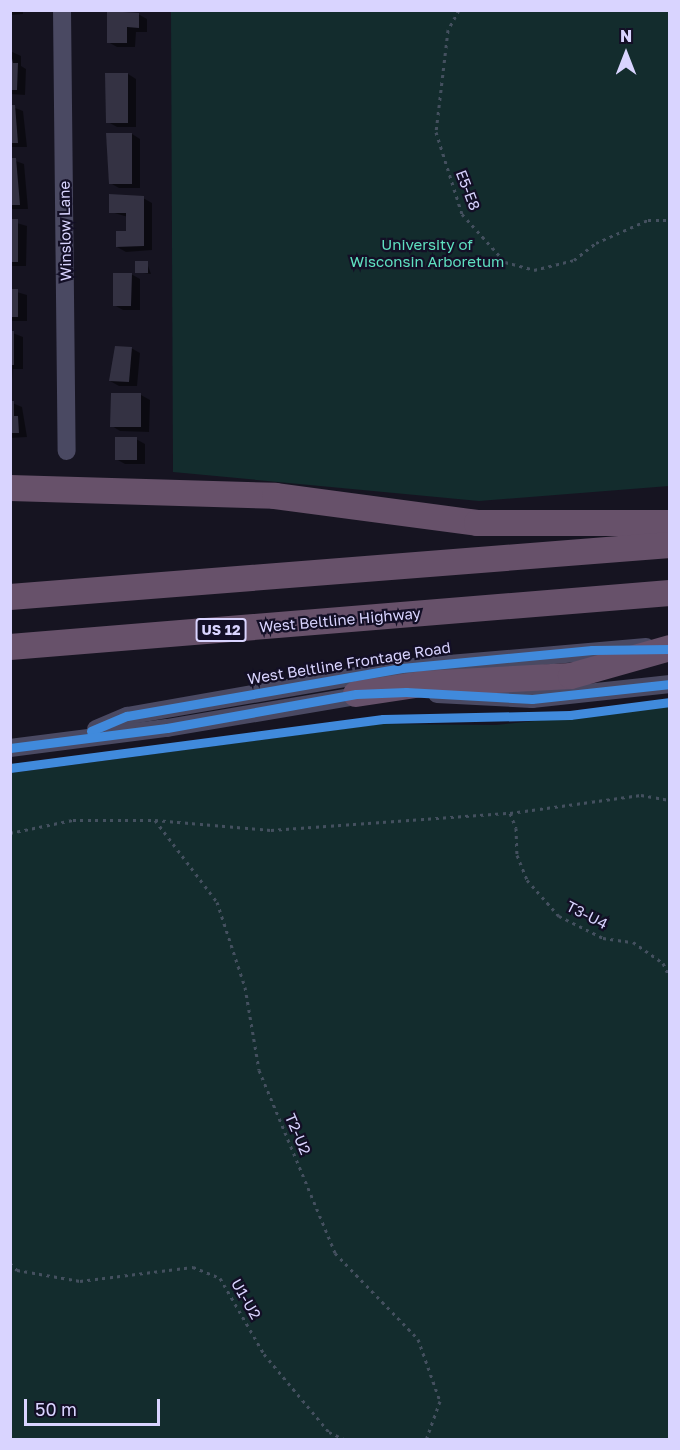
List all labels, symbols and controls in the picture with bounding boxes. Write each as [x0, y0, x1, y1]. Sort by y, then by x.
north arrow [596, 24, 656, 84]
text: N [620, 26, 632, 46]
street label: E5-E8 [452, 167, 484, 213]
street label: Winslow Lane [55, 181, 75, 281]
park label: University of Wisconsin Arboretum [350, 235, 504, 270]
street label: West Beltline Highway [258, 604, 422, 636]
road number: US 12 [196, 619, 246, 641]
street label: West Beltline Frontage Road [246, 638, 452, 688]
street label: T3-U4 [563, 897, 611, 933]
street label: T2-U2 [281, 1111, 315, 1157]
street label: U1-U2 [227, 1276, 265, 1322]
scale bar [27, 1387, 164, 1425]
text: 50 m [35, 1398, 77, 1420]

